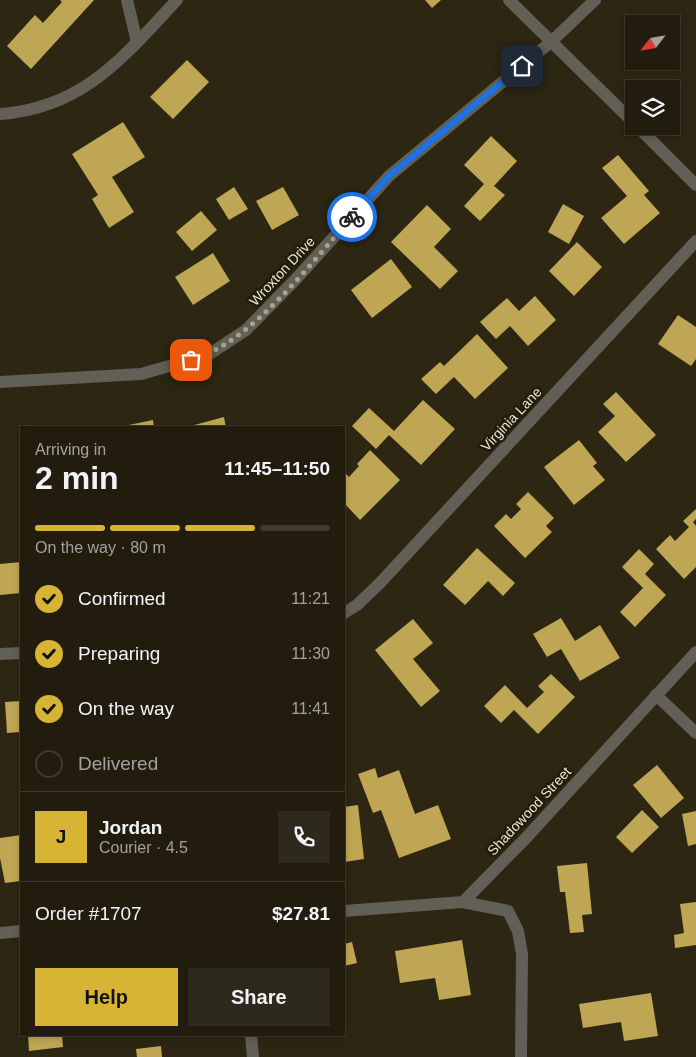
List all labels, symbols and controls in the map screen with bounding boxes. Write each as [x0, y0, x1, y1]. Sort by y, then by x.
north arrow [625, 15, 680, 70]
map controls [625, 15, 680, 135]
pin [501, 45, 543, 87]
icon: home [508, 52, 536, 80]
button: layers [625, 80, 680, 135]
courier [327, 192, 377, 242]
icon: bike [338, 203, 366, 231]
street label: Wroxton Drive [246, 233, 318, 309]
pin [170, 339, 212, 381]
icon: bag [177, 346, 205, 374]
street label: Virginia Lane [477, 384, 545, 454]
text: Arriving in [35, 441, 106, 458]
text: 11:45–11:50 [224, 458, 330, 479]
text: 2 min [35, 460, 119, 496]
text: On the way · 80 m [35, 539, 166, 556]
icon: check [35, 585, 63, 613]
text: Confirmed [78, 588, 166, 609]
text: 11:21 [291, 590, 330, 607]
icon: check [35, 640, 63, 668]
text: Preparing [78, 643, 160, 664]
text: 11:30 [291, 645, 330, 662]
icon: check [35, 695, 63, 723]
text: On the way [78, 698, 174, 719]
text: 11:41 [291, 700, 330, 717]
text: Delivered [78, 753, 158, 774]
street label: Shadowood Street [484, 763, 574, 859]
button: phone [278, 811, 330, 863]
text: Jordan [99, 817, 162, 838]
text: J [56, 826, 66, 847]
text: Courier · 4.5 [99, 839, 188, 856]
text: Order #1707 [35, 903, 142, 924]
text: $27.81 [272, 903, 330, 924]
button: Help [35, 968, 178, 1026]
button: Share [188, 968, 330, 1026]

